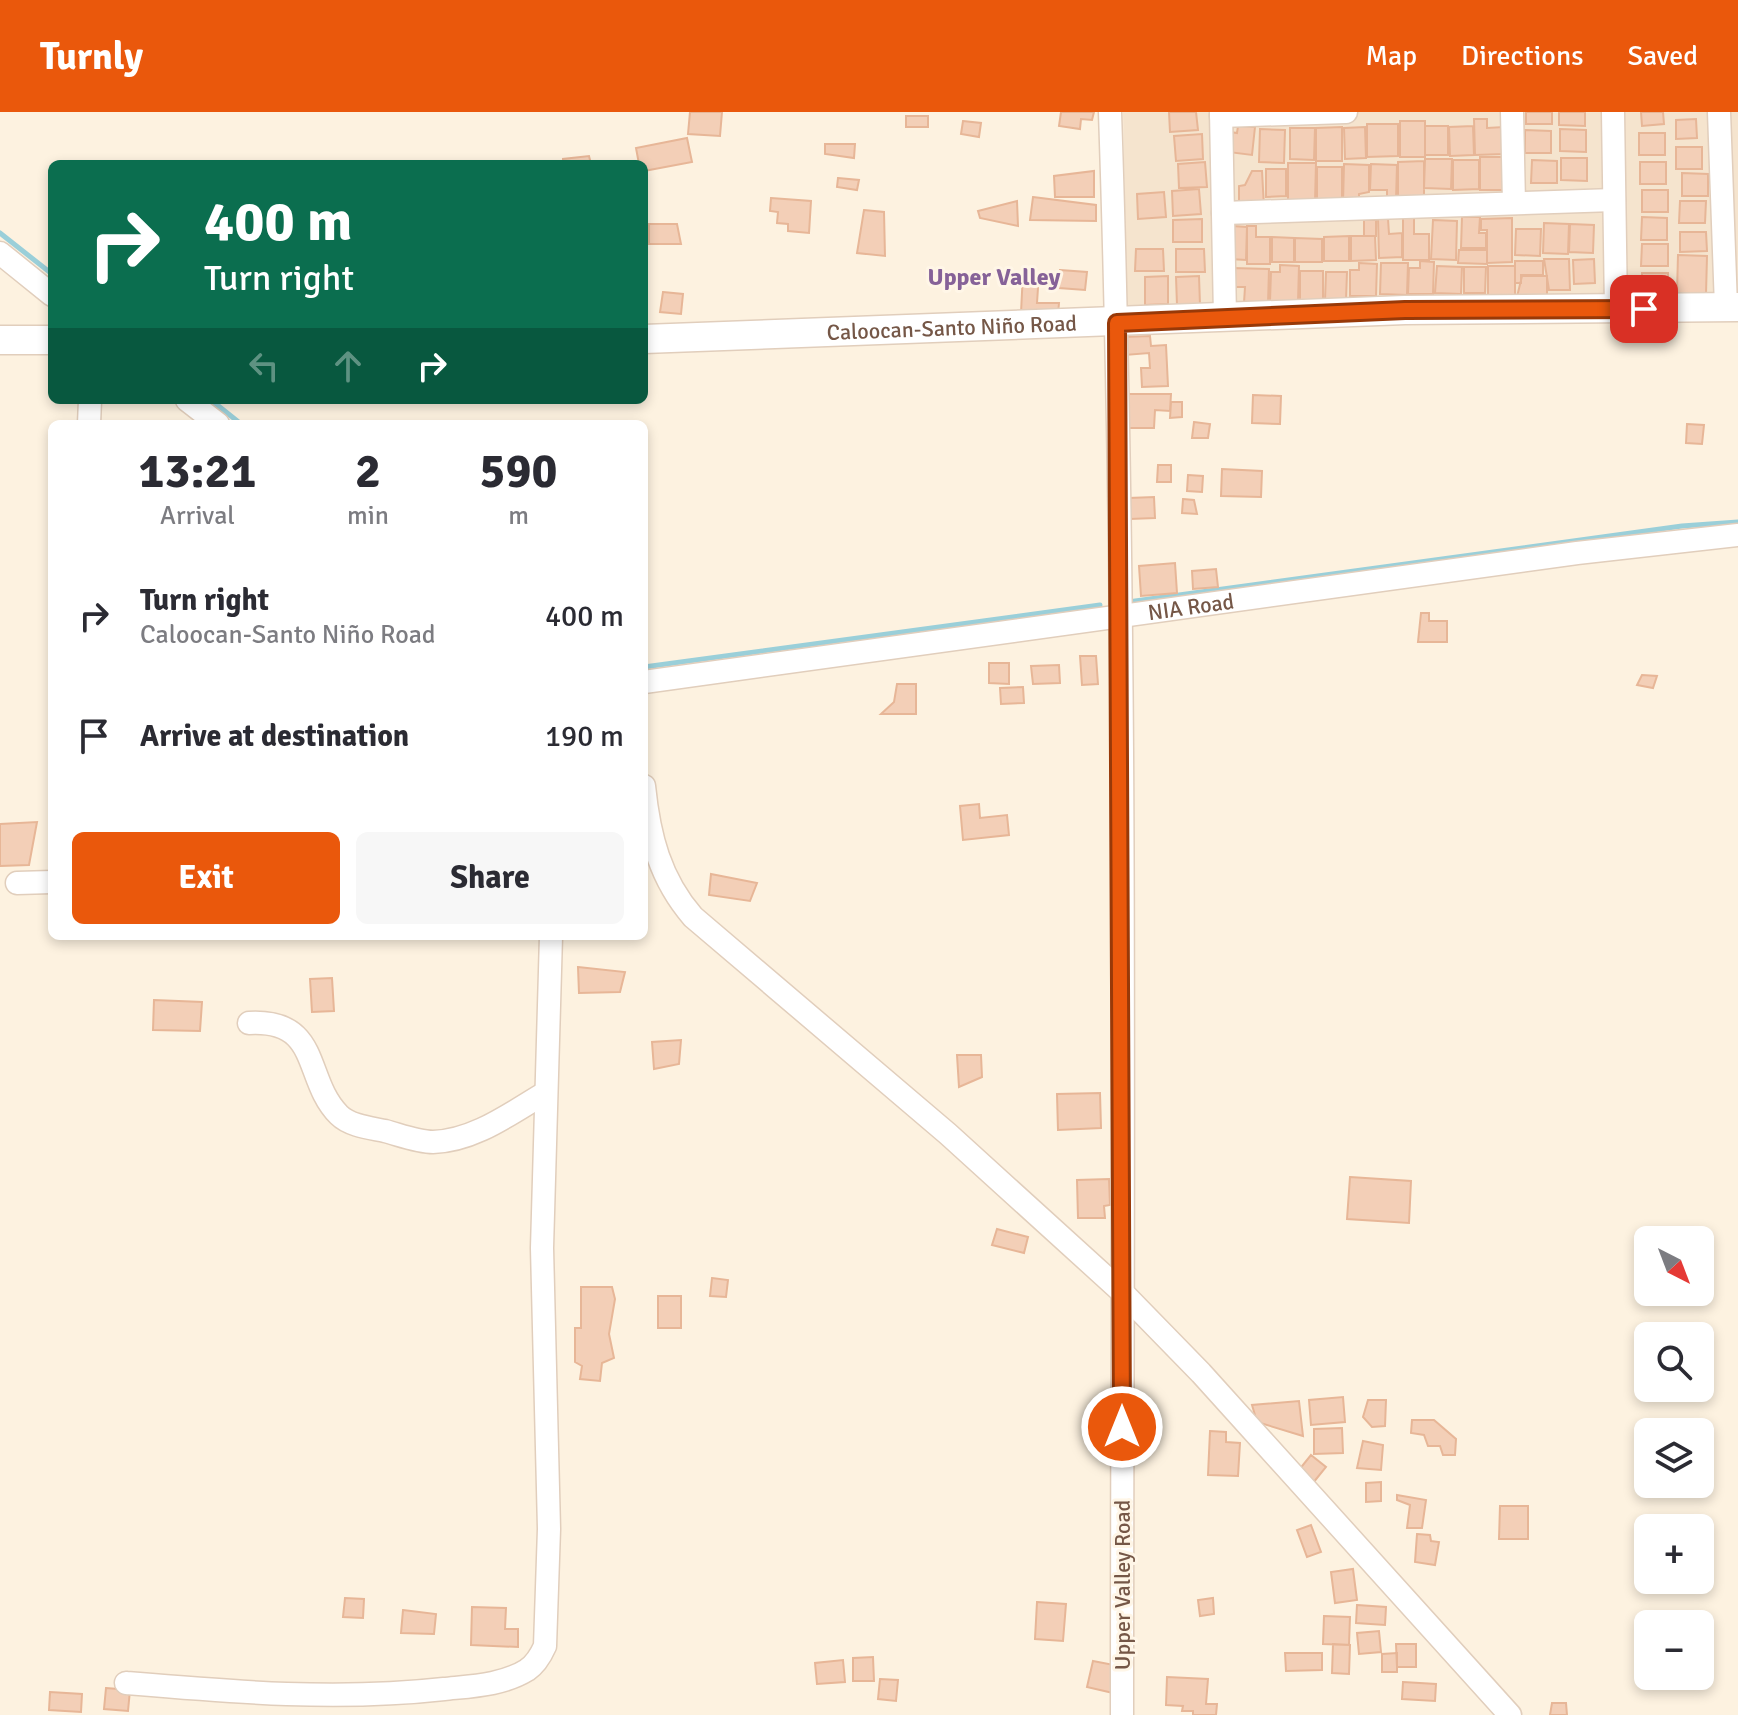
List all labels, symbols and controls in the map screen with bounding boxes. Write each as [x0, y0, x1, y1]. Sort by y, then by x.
text: Turnly [40, 33, 143, 80]
text: Map [1365, 39, 1417, 73]
text: Directions [1461, 39, 1583, 73]
text: Saved [1627, 39, 1698, 73]
text: 400 m [204, 187, 352, 256]
icon: right [72, 192, 176, 296]
text: Turn right [204, 256, 354, 301]
district label: Upper Valley [928, 262, 1061, 292]
pin [1610, 275, 1678, 343]
icon: arrive [1622, 287, 1666, 331]
street label: Caloocan-Santo Niño Road [826, 310, 1077, 346]
icon: left [242, 344, 286, 388]
icon: ahead [326, 344, 370, 388]
icon: right [410, 344, 454, 388]
text: 13:21 [139, 442, 256, 501]
text: 2 [355, 442, 381, 501]
text: 590 [480, 442, 557, 501]
text: Arrival [160, 500, 235, 532]
text: min [347, 500, 389, 532]
text: m [508, 500, 529, 532]
text: Turn right [140, 582, 269, 619]
street label: NIA Road [1146, 588, 1236, 626]
icon: right [72, 594, 116, 638]
text: 400 m [545, 598, 624, 635]
text: Caloocan-Santo Niño Road [140, 619, 436, 651]
icon: arrive [72, 714, 116, 758]
text: Arrive at destination [140, 718, 409, 755]
text: 190 m [545, 718, 624, 755]
button: Exit [72, 832, 340, 924]
button: Share [356, 832, 624, 924]
north arrow [1634, 1226, 1714, 1306]
map controls [1634, 1226, 1714, 1690]
button: search [1634, 1322, 1714, 1402]
position arrow [1080, 1385, 1164, 1469]
button: layers [1634, 1418, 1714, 1498]
street label: Upper Valley Road [1109, 1500, 1136, 1670]
button: + [1634, 1514, 1714, 1594]
button: − [1634, 1610, 1714, 1690]

